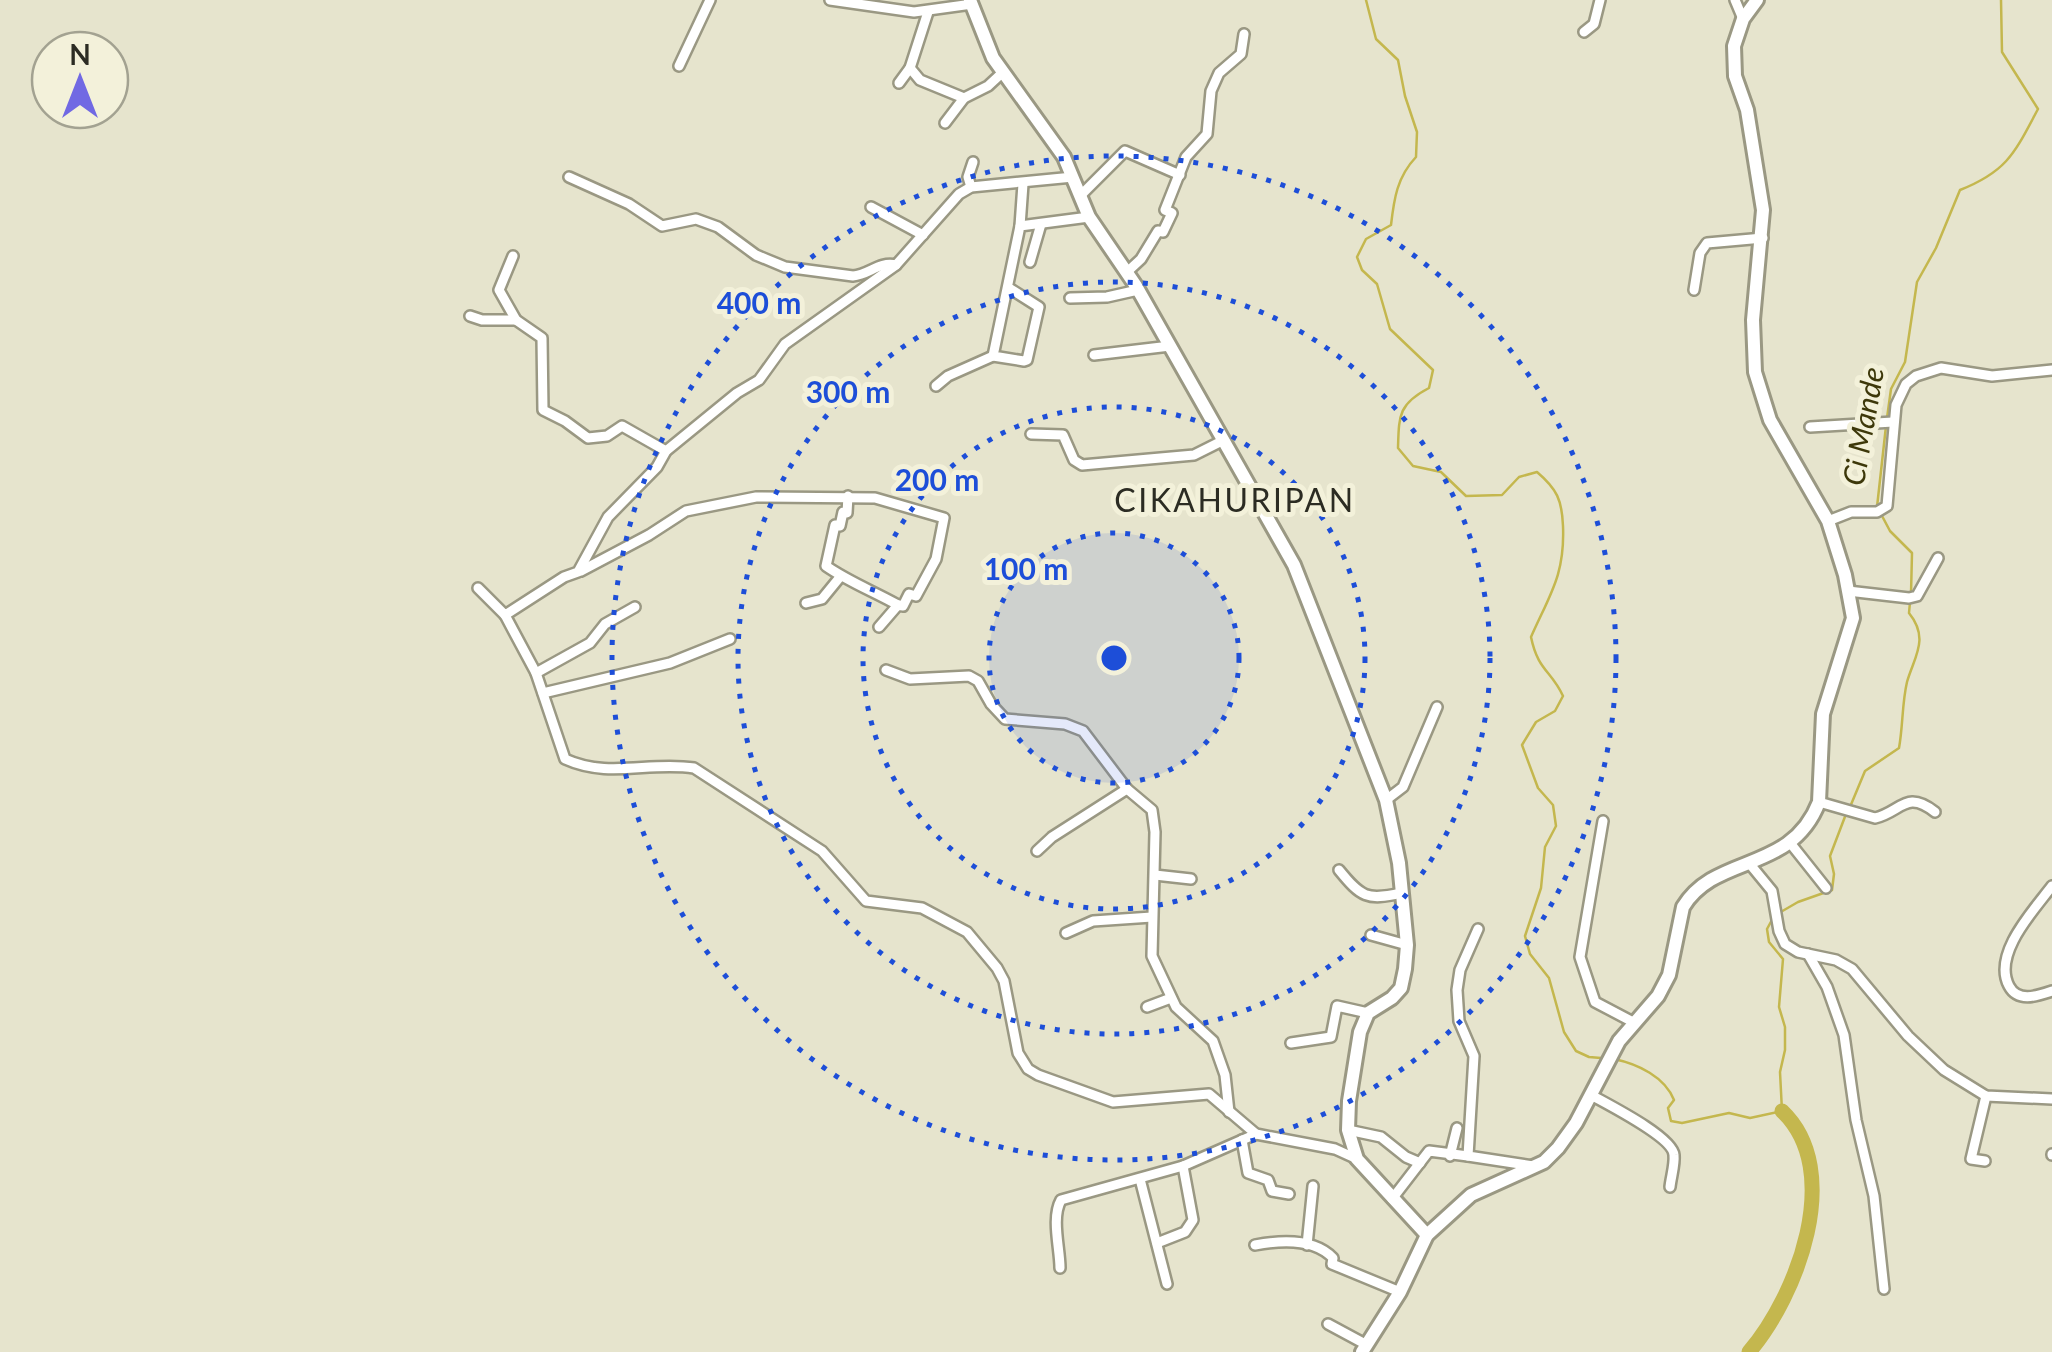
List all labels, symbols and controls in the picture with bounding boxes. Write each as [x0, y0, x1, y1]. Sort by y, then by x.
north arrow [30, 30, 130, 130]
text: N [69, 37, 91, 71]
text: 400 m [717, 284, 801, 320]
water label: Ci Mande [1834, 364, 1890, 488]
text: 300 m [806, 373, 890, 409]
text: 200 m [895, 461, 979, 497]
district label: CIKAHURIPAN [1114, 480, 1356, 519]
text: 100 m [984, 550, 1068, 586]
centre of rings [1096, 640, 1132, 676]

